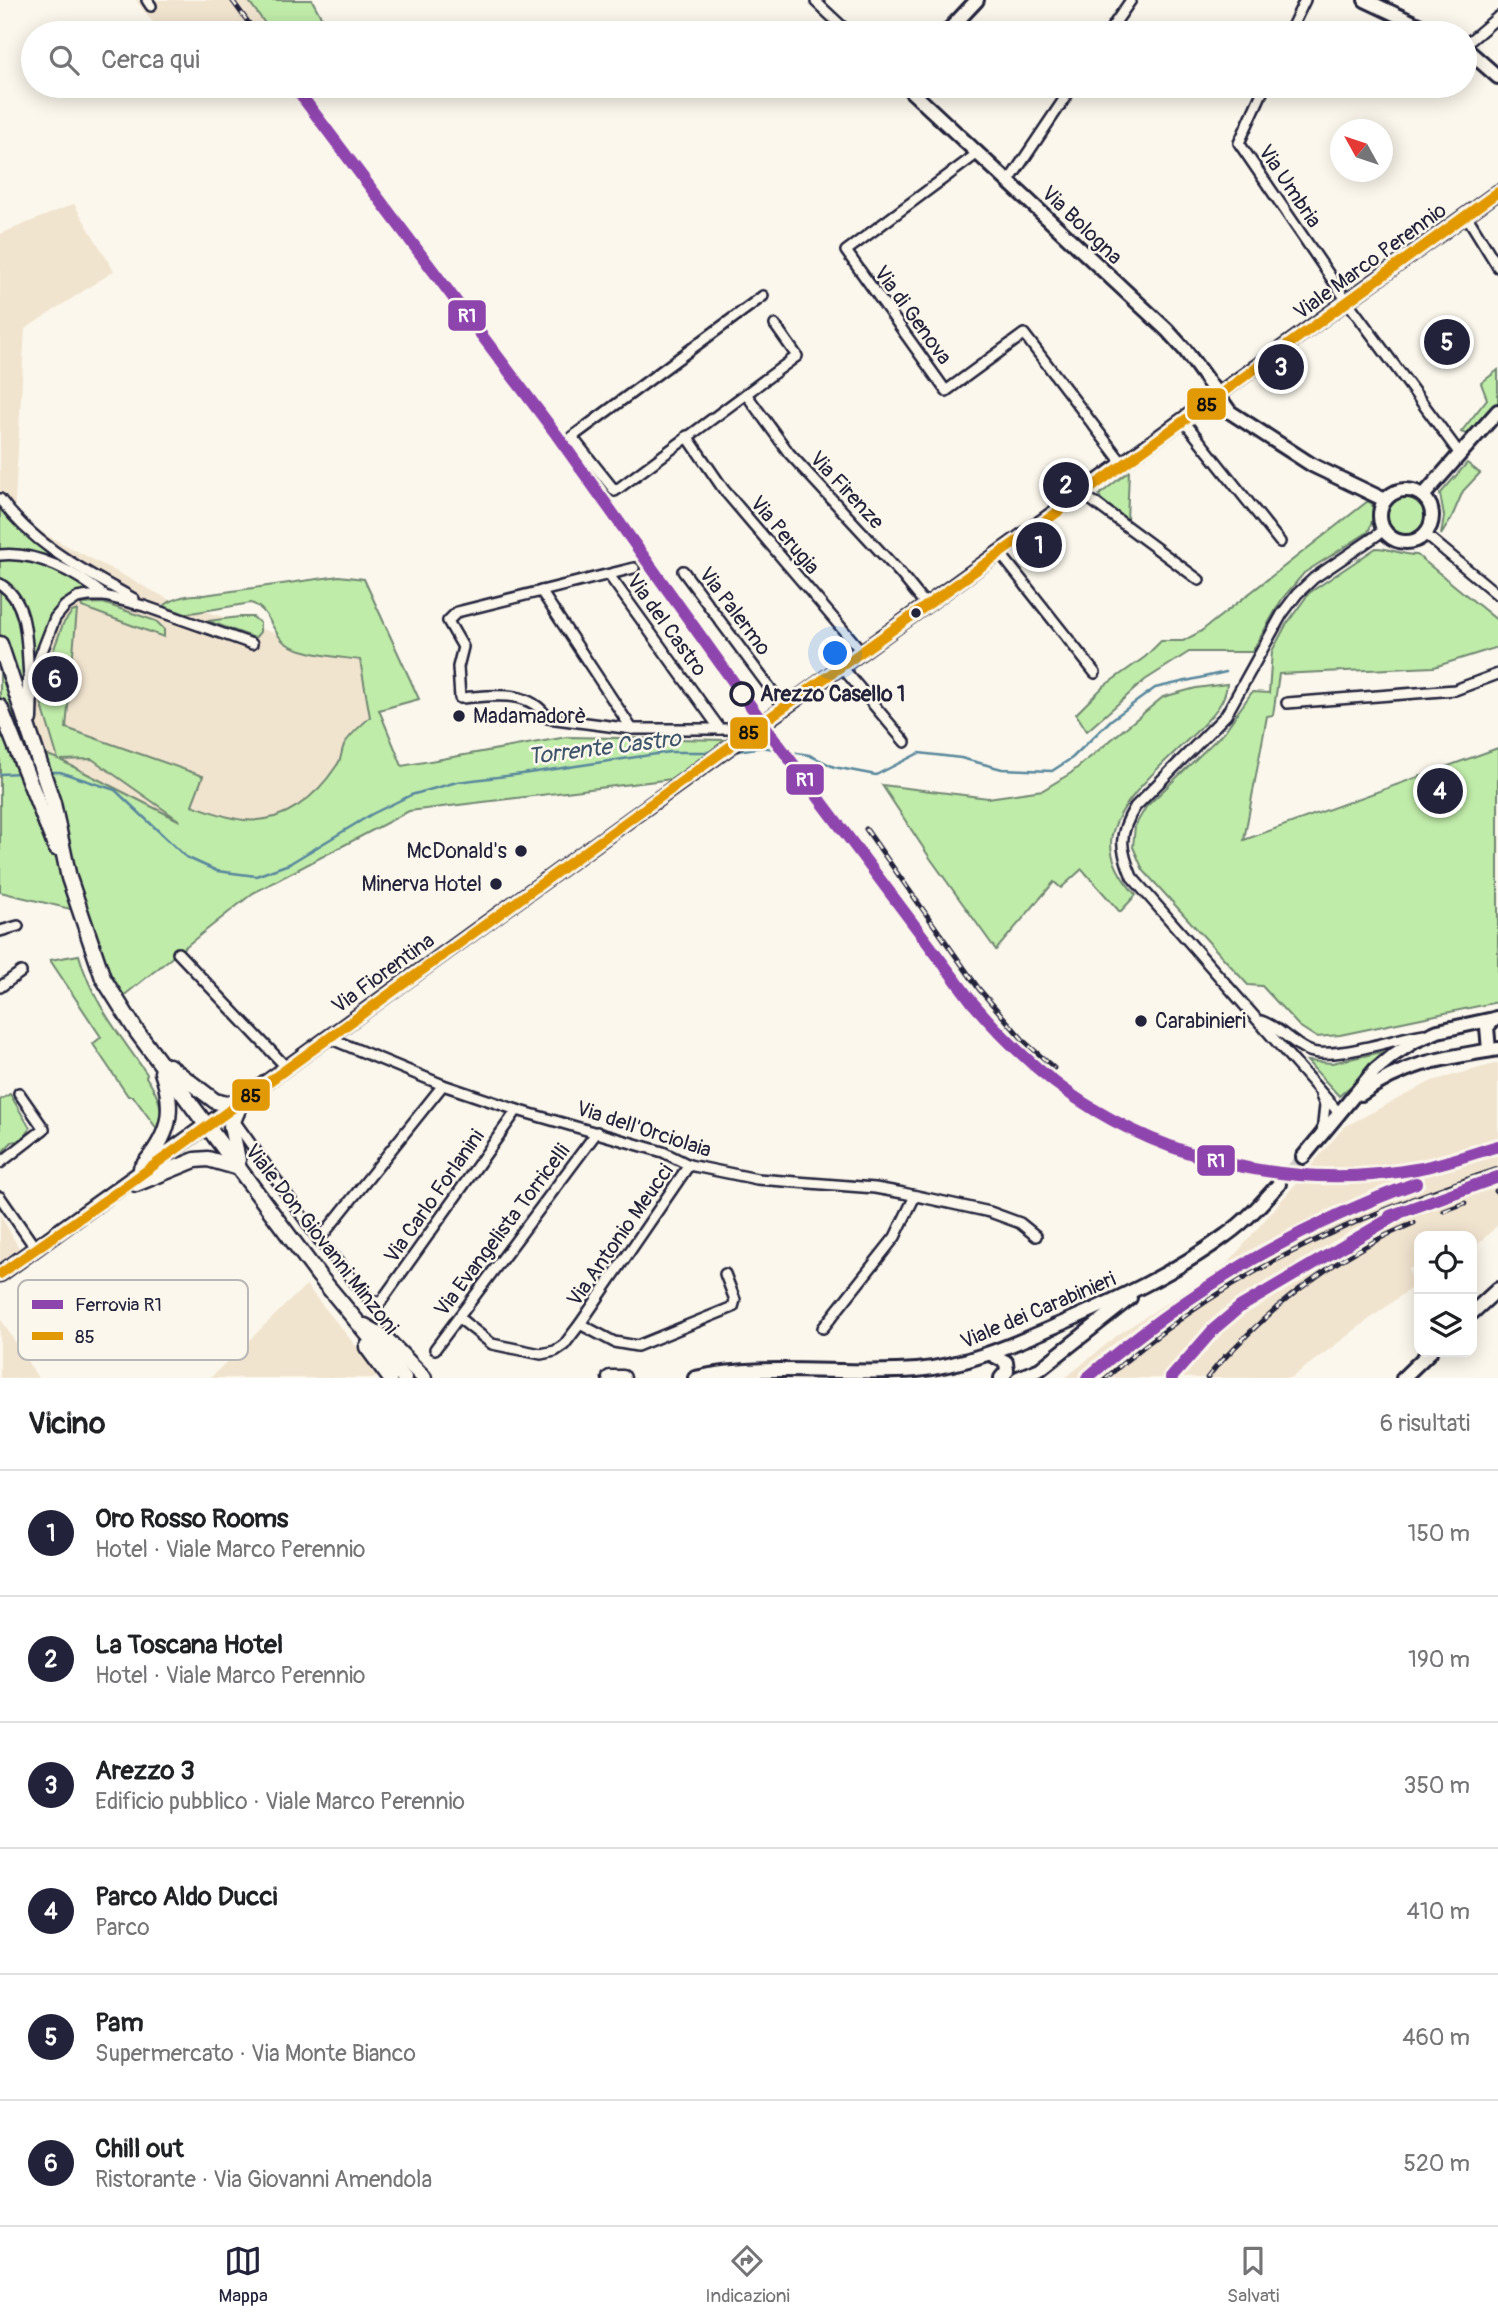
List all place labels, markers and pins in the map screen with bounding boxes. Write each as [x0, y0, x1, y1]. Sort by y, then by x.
pin: 5 [1424, 316, 1470, 368]
pin: 3 [1258, 341, 1304, 393]
pin: 2 [1043, 459, 1089, 511]
pin: 1 [1016, 519, 1062, 571]
unlabelled marker [909, 606, 923, 620]
pin: 6 [32, 653, 78, 705]
place label: Arezzo Casello 1 [760, 681, 905, 708]
marker: Arezzo Casello 1 [730, 682, 754, 706]
place label: Madamadorè [473, 703, 586, 730]
marker: Madamadorè [451, 708, 467, 724]
pin: 4 [1417, 765, 1463, 817]
place label: McDonald's [406, 838, 508, 865]
marker: McDonald's [513, 843, 529, 859]
place label: Minerva Hotel [361, 871, 482, 898]
marker: Minerva Hotel [488, 876, 504, 892]
place label: Carabinieri [1155, 1008, 1246, 1035]
marker: Carabinieri [1133, 1013, 1149, 1029]

